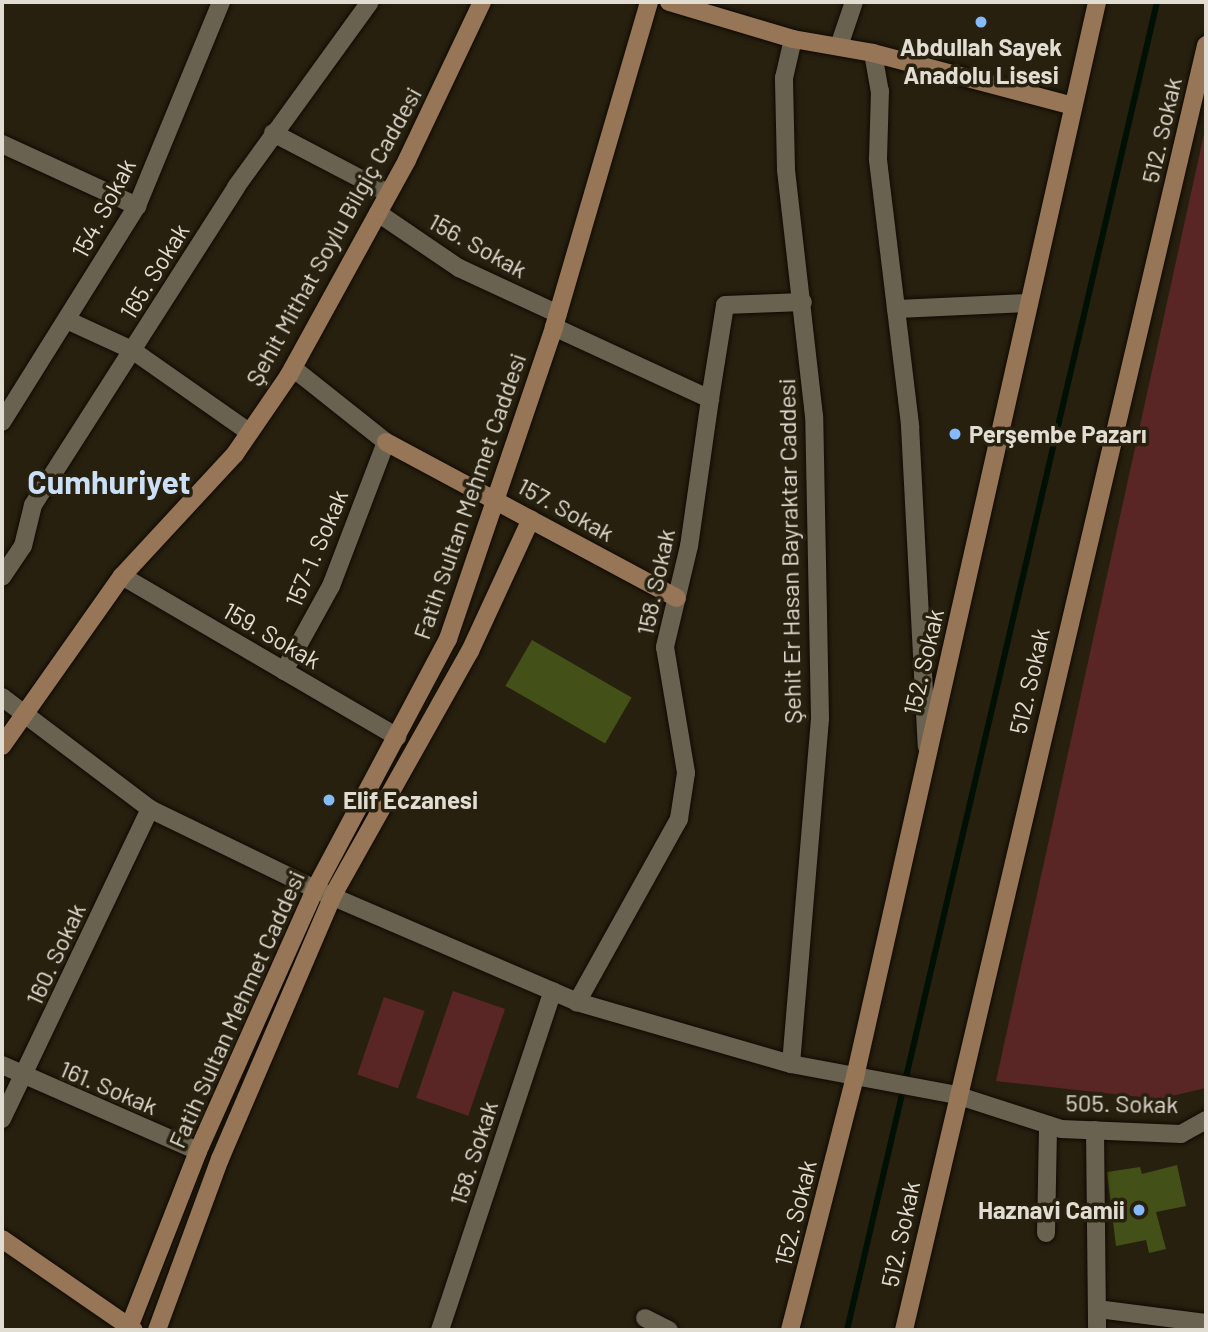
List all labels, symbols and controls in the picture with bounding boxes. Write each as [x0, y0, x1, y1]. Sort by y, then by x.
marker: Abdullah Sayek Anadolu Lisesi [973, 14, 989, 30]
place label: Abdullah Sayek Anadolu Lisesi [900, 33, 1062, 89]
street label: 512. Sokak [1135, 74, 1187, 186]
street label: Şehit Mithat Soylu Bilgiç Caddesi [239, 82, 427, 390]
street label: 154. Sokak [65, 153, 141, 263]
street label: 156. Sokak [424, 206, 532, 284]
street label: 165. Sokak [113, 218, 195, 324]
street label: Fatih Sultan Mehmet Caddesi [406, 349, 532, 643]
street label: Şehit Er Hasan Bayraktar Caddesi [772, 378, 806, 724]
place label: Perşembe Pazarı [969, 420, 1147, 448]
marker: Perşembe Pazarı [947, 426, 963, 442]
district label: Cumhuriyet [27, 462, 191, 500]
street label: 157. Sokak [513, 471, 619, 547]
street label: 157-1. Sokak [278, 485, 354, 611]
street label: 158. Sokak [630, 526, 680, 638]
street label: 159. Sokak [218, 596, 326, 674]
street label: 152. Sokak [897, 606, 949, 718]
street label: 512. Sokak [1003, 625, 1055, 737]
place label: Elif Eczanesi [343, 786, 478, 814]
marker: Elif Eczanesi [321, 792, 337, 808]
street label: Fatih Sultan Mehmet Caddesi [162, 866, 310, 1152]
street label: 160. Sokak [19, 899, 91, 1009]
street label: 161. Sokak [56, 1054, 162, 1120]
street label: 505. Sokak [1065, 1088, 1179, 1118]
street label: 158. Sokak [443, 1097, 503, 1209]
street label: 152. Sokak [768, 1157, 822, 1269]
street label: 512. Sokak [875, 1178, 925, 1290]
place label: Haznavi Camii [978, 1196, 1125, 1224]
marker: Haznavi Camii [1131, 1202, 1147, 1218]

